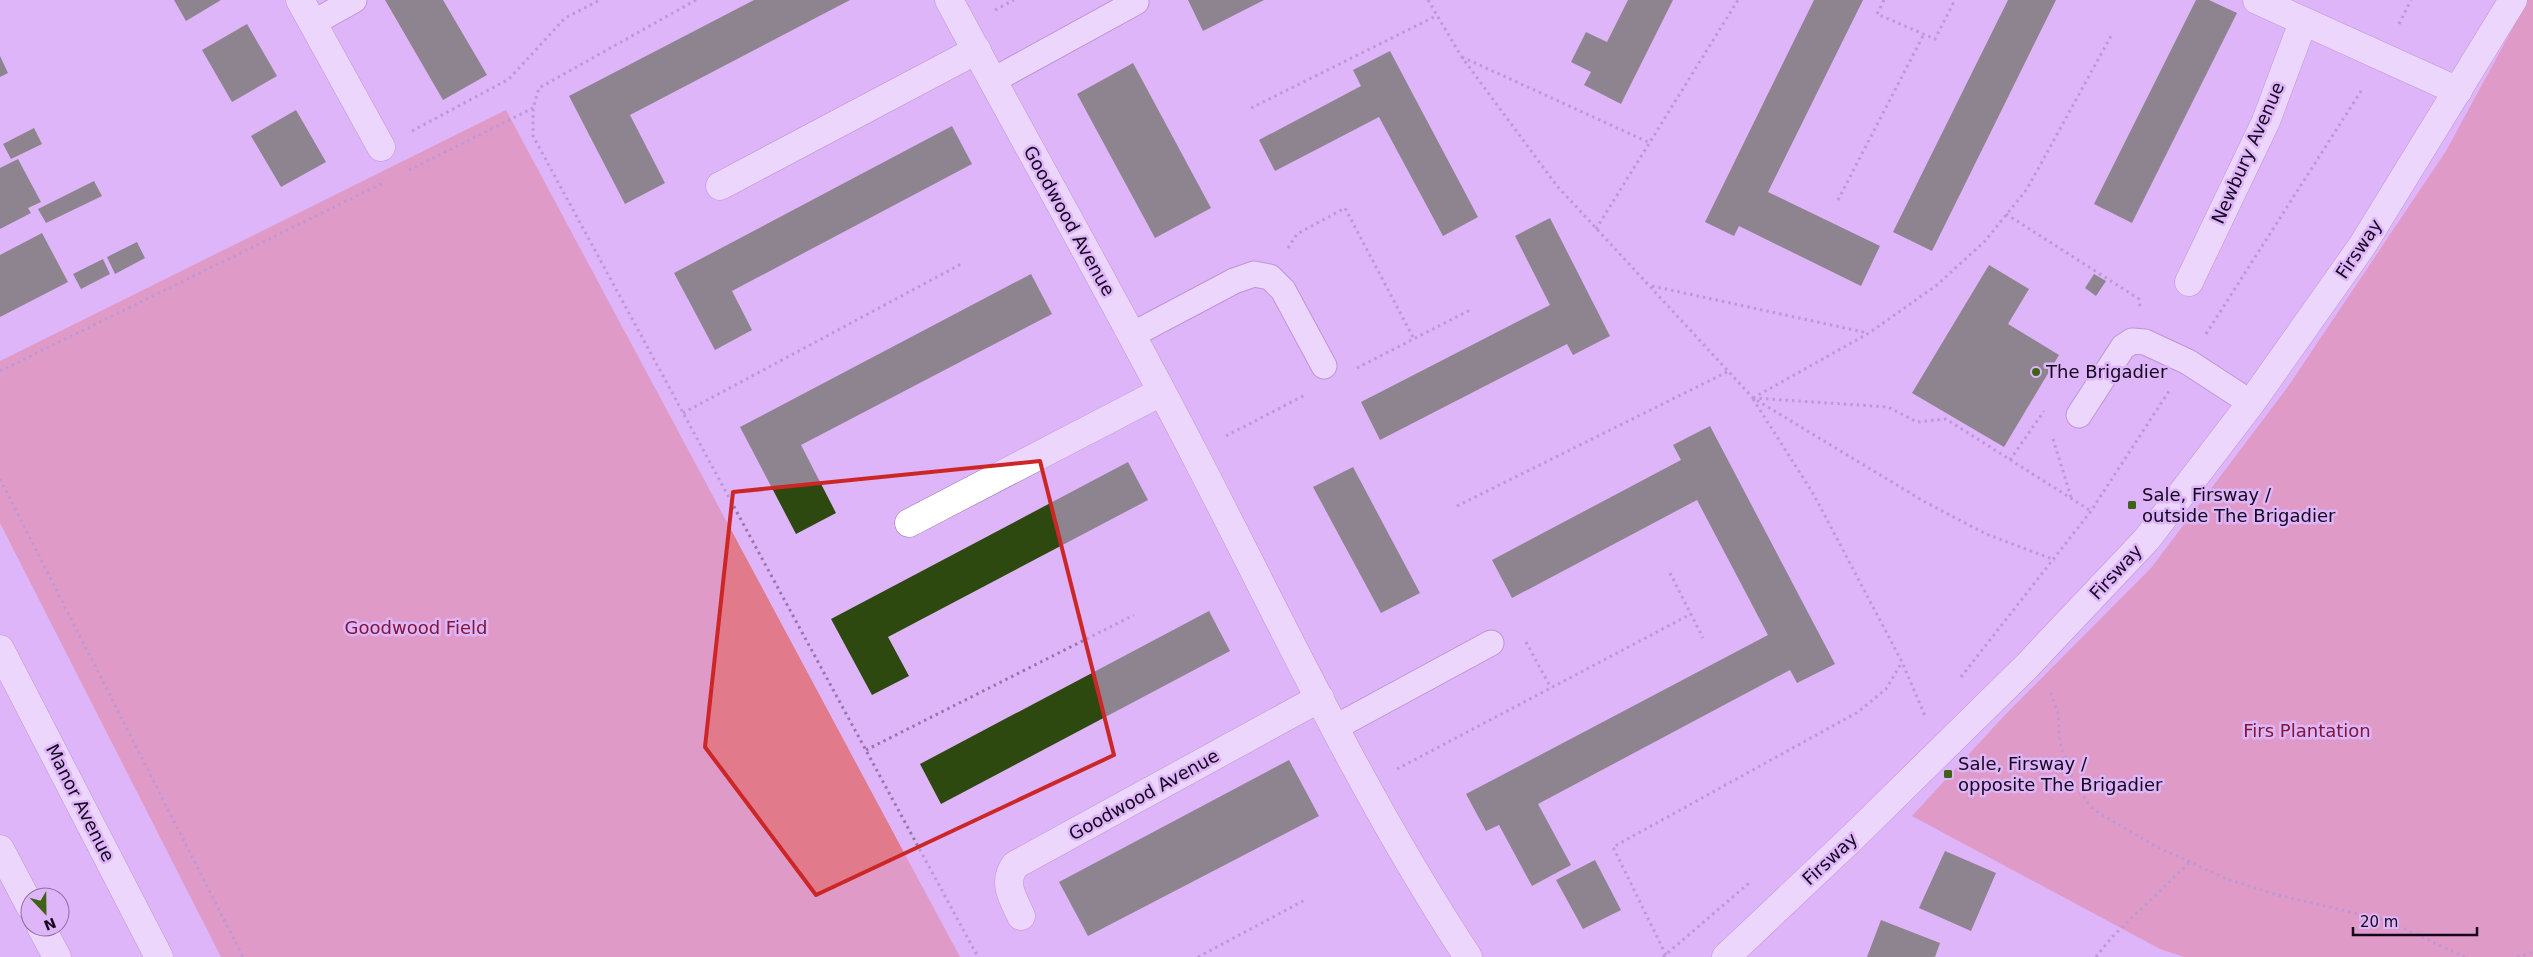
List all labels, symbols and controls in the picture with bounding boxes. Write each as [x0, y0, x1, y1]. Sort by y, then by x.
street label: Newbury Avenue [2207, 79, 2288, 227]
street label: Goodwood Avenue [1019, 142, 1119, 299]
street label: Firsway [2331, 215, 2386, 282]
place label: The Brigadier [2045, 361, 2168, 382]
marker: The Brigadier [2030, 366, 2042, 378]
place label: Sale, Firsway / outside The Brigadier [2142, 484, 2336, 526]
marker: Sale, Firsway / outside The Brigadier [2126, 499, 2138, 511]
street label: Firsway [2085, 540, 2146, 603]
park label: Goodwood Field [345, 617, 487, 638]
park label: Firs Plantation [2243, 720, 2371, 741]
street label: Manor Avenue [42, 741, 119, 865]
street label: Goodwood Avenue [1065, 745, 1222, 845]
place label: Sale, Firsway / opposite The Brigadier [1958, 753, 2163, 795]
marker: Sale, Firsway / opposite The Brigadier [1942, 768, 1954, 780]
street label: Firsway [1798, 828, 1862, 889]
north arrow [20, 887, 70, 937]
scale bar [2353, 904, 2477, 936]
text: 20 m [2360, 913, 2398, 931]
text: N [41, 914, 58, 934]

